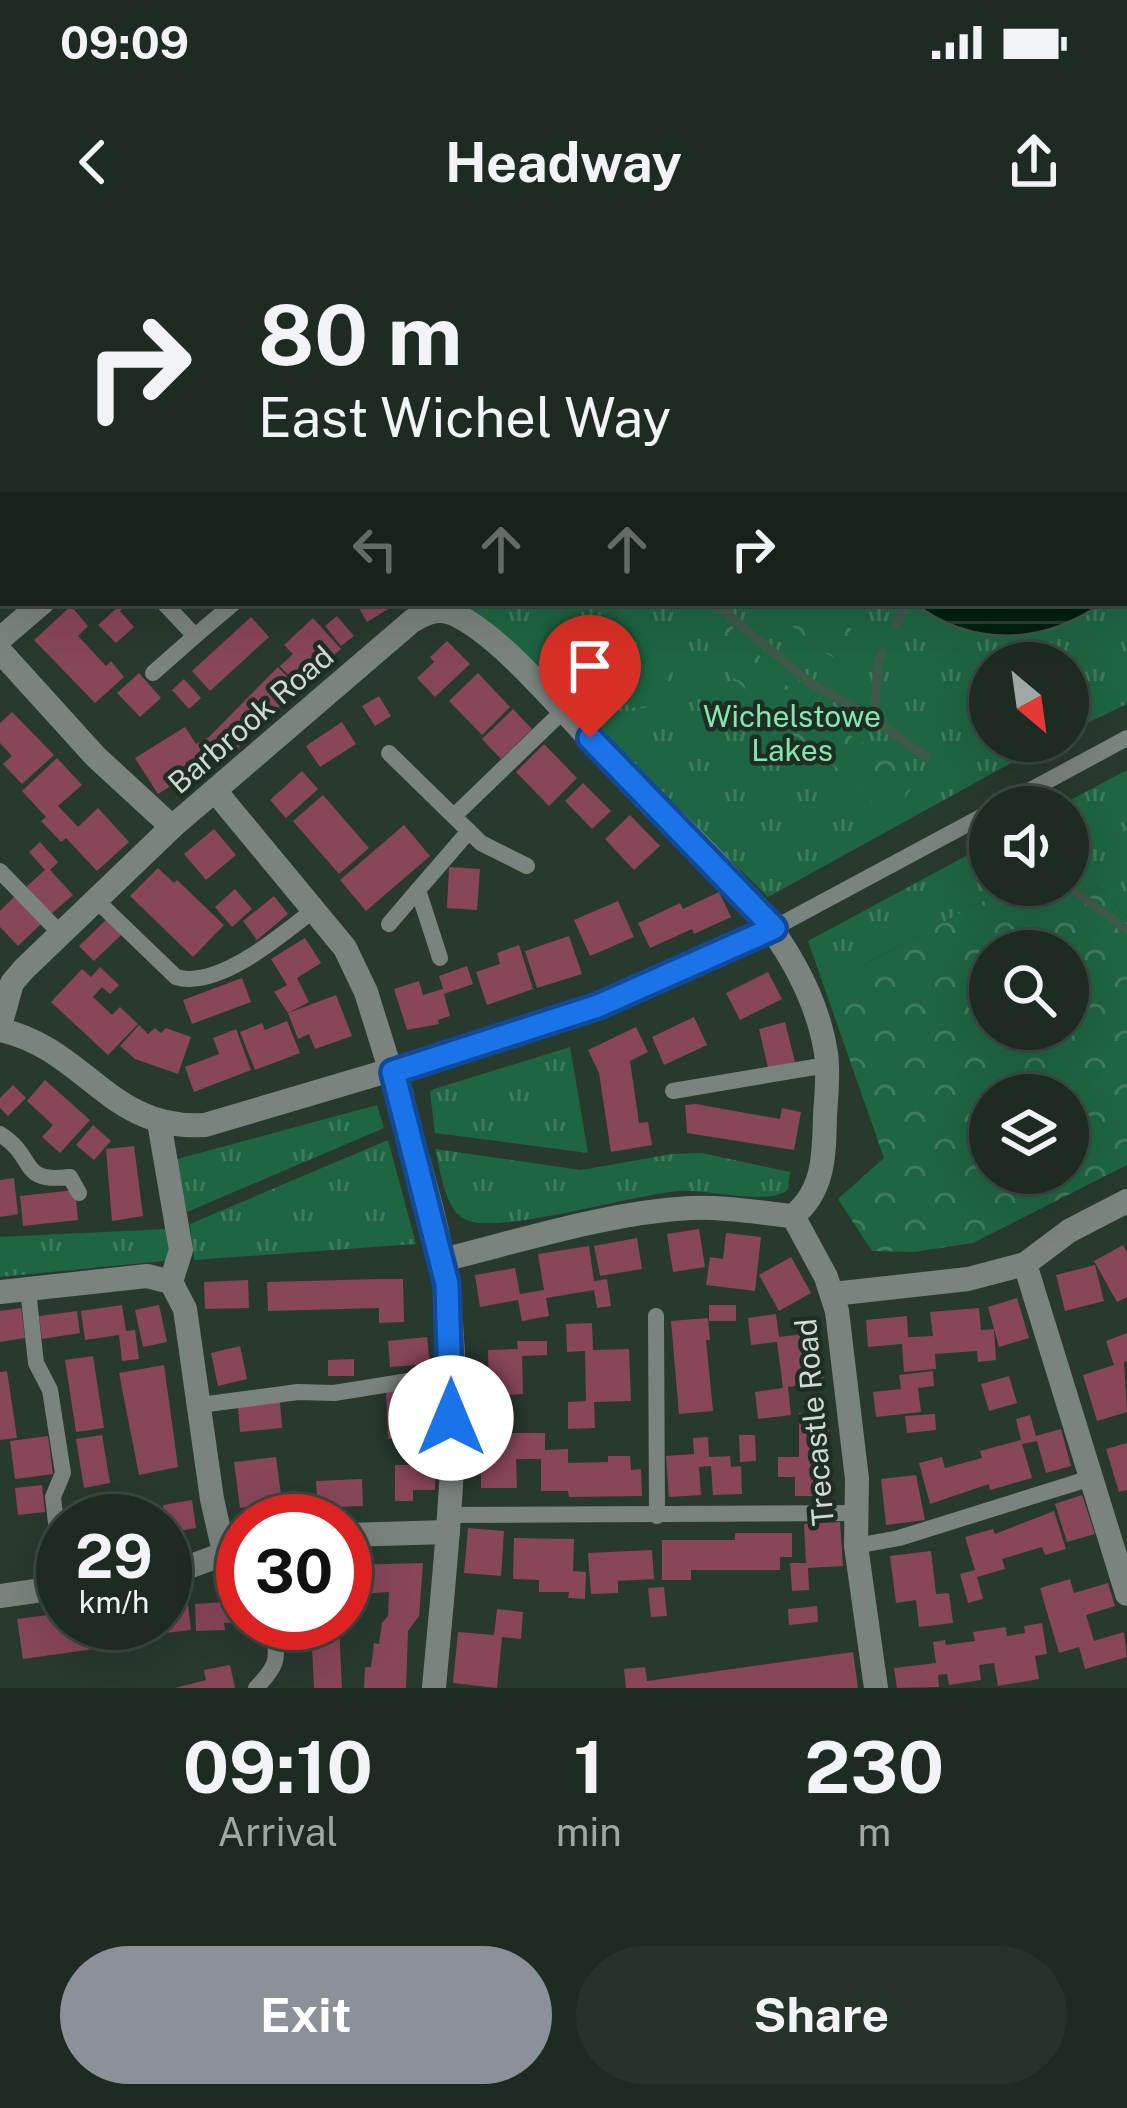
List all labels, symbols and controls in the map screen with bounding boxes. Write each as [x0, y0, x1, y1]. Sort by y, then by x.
text: 09:09 [60, 16, 189, 69]
icon: back [60, 129, 126, 195]
icon: share [1001, 129, 1067, 195]
text: Headway [445, 131, 682, 194]
text: 80 m [258, 285, 462, 384]
icon: right [60, 288, 216, 444]
text: East Wichel Way [258, 386, 671, 449]
icon: left [342, 516, 408, 582]
icon: ahead [468, 516, 534, 582]
icon: ahead [594, 516, 660, 582]
icon: right [720, 516, 786, 582]
pin [539, 615, 641, 738]
icon: arrive [557, 633, 623, 699]
street label: Barbrook Road [160, 638, 340, 801]
north arrow [969, 642, 1089, 762]
map controls [969, 642, 1089, 1194]
park label: Wichelstowe Lakes [703, 698, 881, 768]
button: sound [969, 786, 1089, 906]
button: search [969, 930, 1089, 1050]
button: layers [969, 1074, 1089, 1194]
street label: Trecastle Road [787, 1317, 841, 1527]
position arrow [388, 1355, 514, 1481]
speed limit sign: 30 [216, 1494, 372, 1650]
text: 29 [75, 1521, 153, 1592]
text: km/h [79, 1584, 149, 1620]
text: 09:10 [183, 1725, 373, 1809]
text: 1 [573, 1725, 604, 1809]
text: 230 [804, 1725, 944, 1809]
text: Arrival [218, 1809, 338, 1855]
text: min [556, 1809, 622, 1855]
text: m [858, 1809, 891, 1855]
button: Exit [60, 1946, 552, 2084]
button: Share [576, 1946, 1067, 2084]

